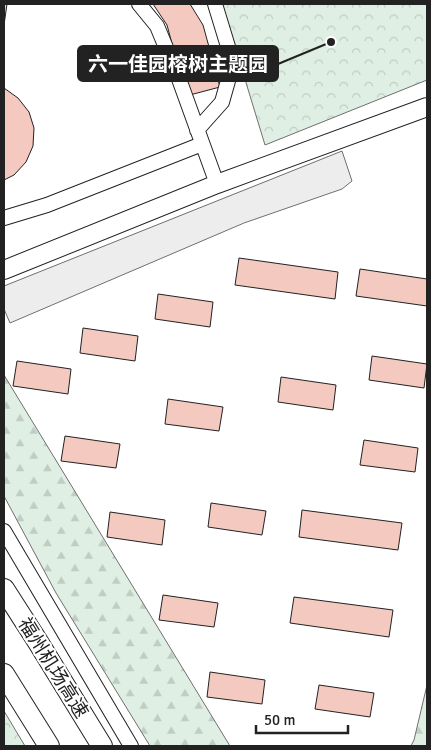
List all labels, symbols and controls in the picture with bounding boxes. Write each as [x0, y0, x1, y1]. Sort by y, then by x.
callout: 六一佳园榕树主题园 [78, 46, 278, 81]
text: 六一佳园榕树主题园 [88, 52, 268, 77]
street label: 福州机场高速 [13, 613, 93, 723]
scale bar [256, 702, 348, 734]
text: 50 m [264, 711, 295, 729]

